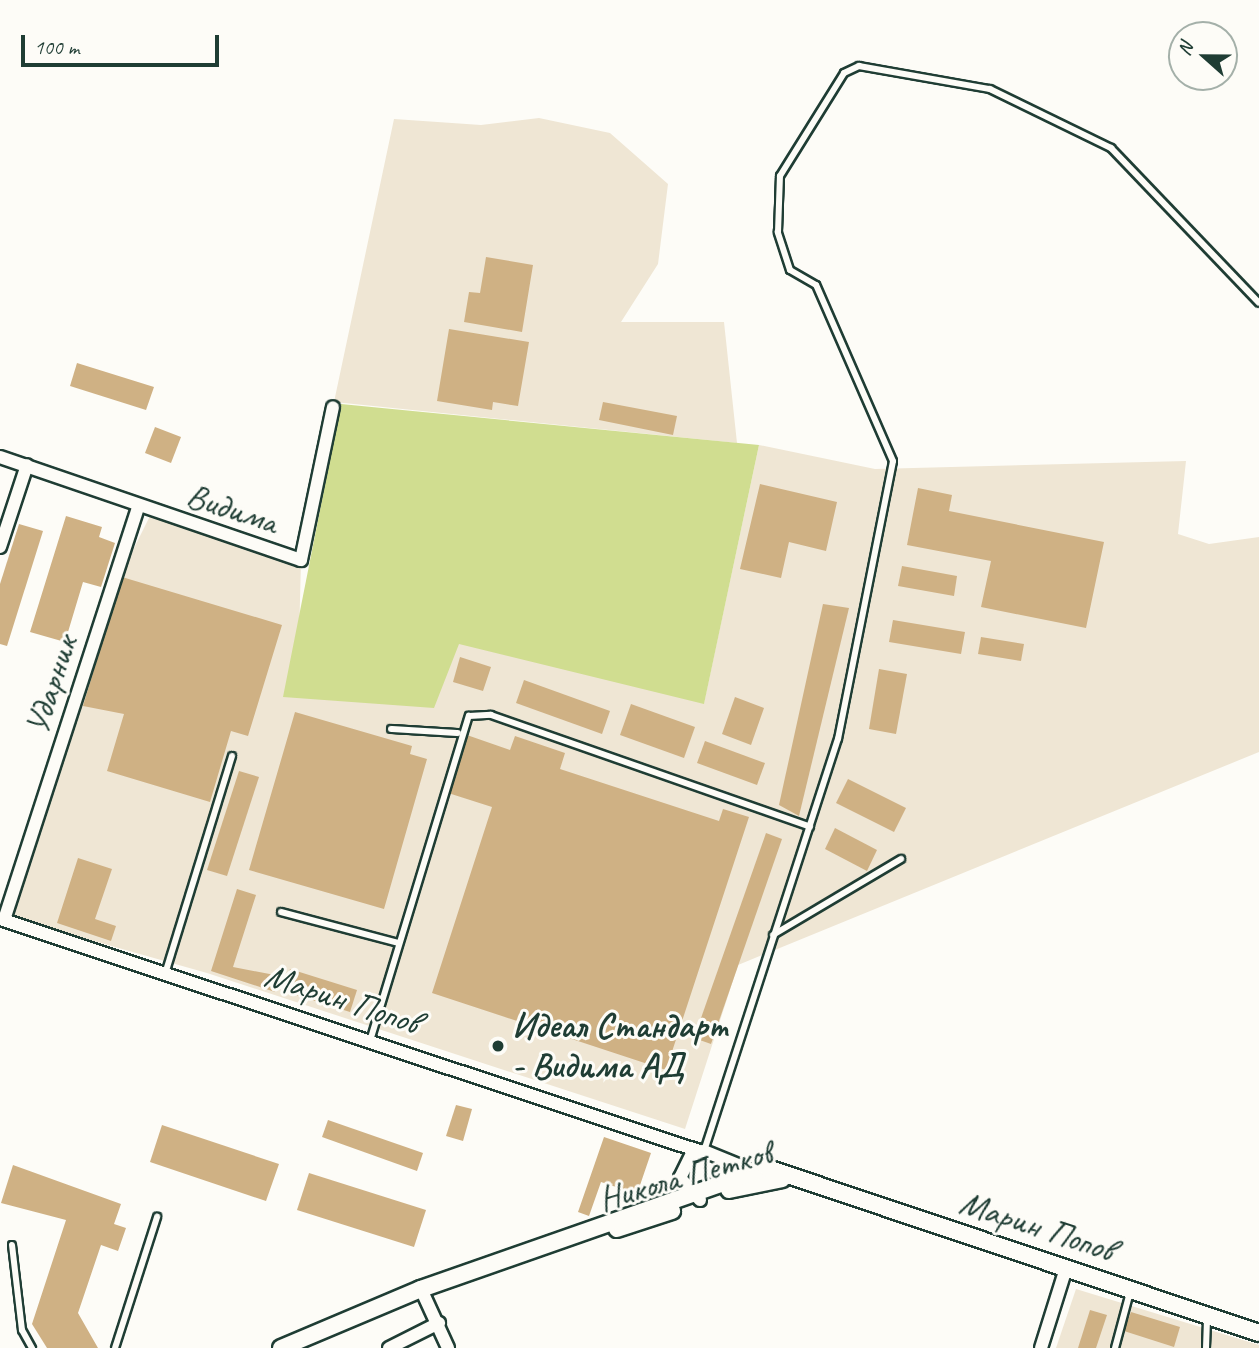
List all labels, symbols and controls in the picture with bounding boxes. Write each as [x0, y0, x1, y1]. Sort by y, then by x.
scale bar [24, 21, 222, 65]
north arrow [1168, 21, 1238, 91]
text: 100 m [34, 34, 79, 60]
text: N [1172, 39, 1199, 59]
street label: Видима [181, 475, 283, 543]
street label: Ударник [15, 630, 87, 740]
street label: Марин Попов [259, 954, 425, 1044]
place label: Идеал Стандарт - Видима АД [512, 1005, 728, 1087]
marker: Идеал Стандарт - Видима АД [490, 1038, 506, 1054]
street label: Никола Петков [594, 1131, 776, 1221]
street label: Марин Попов [954, 1181, 1120, 1271]

